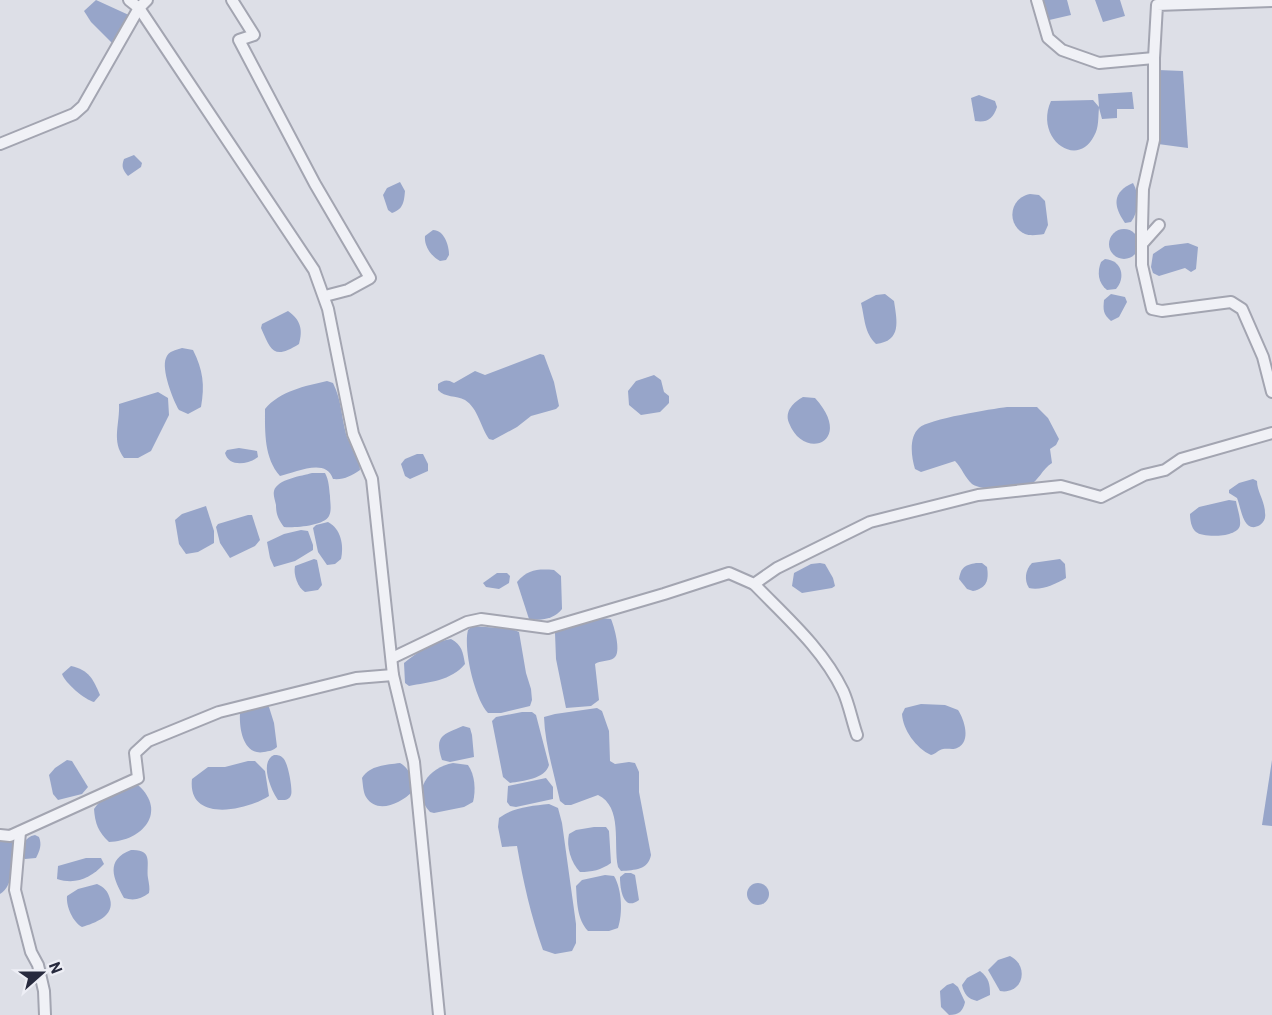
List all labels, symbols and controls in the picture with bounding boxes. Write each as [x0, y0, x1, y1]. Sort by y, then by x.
north arrow [12, 943, 72, 1003]
text: N [46, 959, 67, 976]

